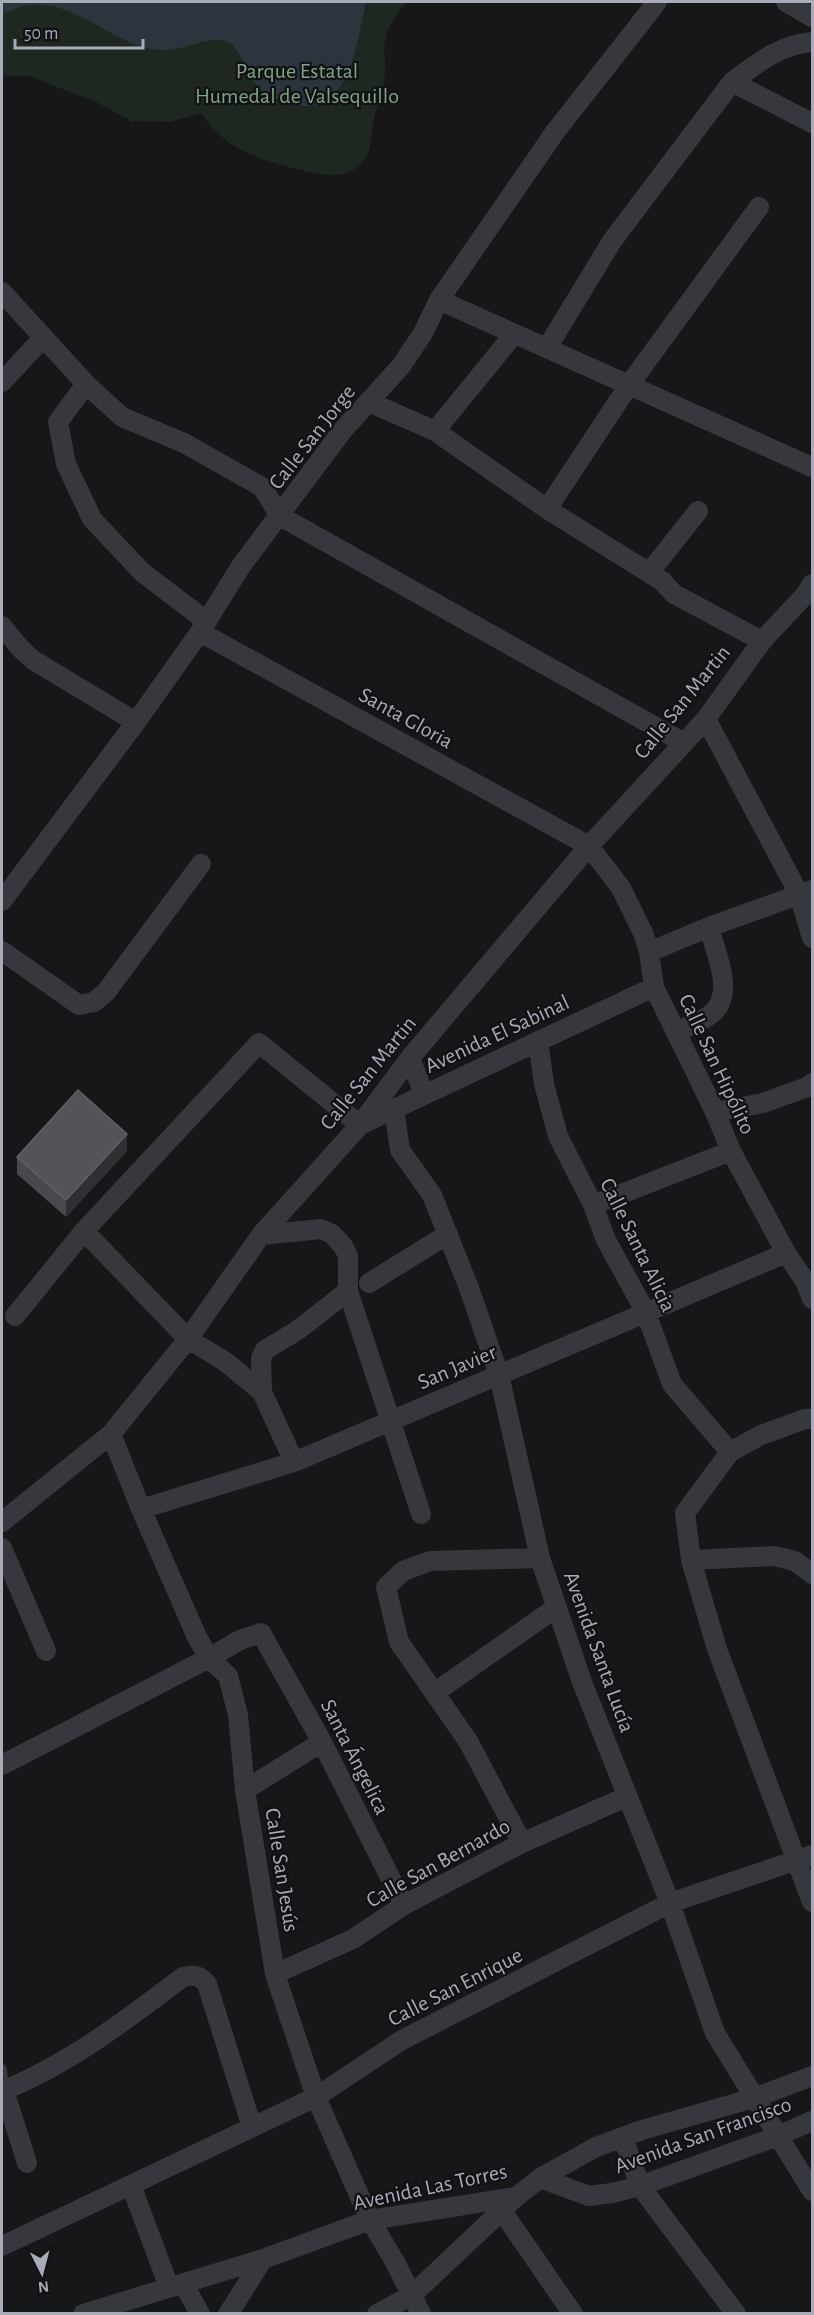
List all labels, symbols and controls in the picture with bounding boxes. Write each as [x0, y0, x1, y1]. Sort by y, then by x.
scale bar [15, 12, 142, 50]
text: 50 m [24, 25, 58, 43]
park label: Parque Estatal Humedal de Valsequillo [195, 60, 399, 107]
street label: Calle San Jorge [265, 381, 359, 493]
street label: Calle San Martin [630, 641, 734, 763]
street label: Santa Gloria [355, 683, 457, 753]
street label: Avenida El Sabinal [421, 991, 573, 1077]
street label: Calle San Hipólito [675, 991, 759, 1137]
street label: Calle San Martin [316, 1012, 420, 1134]
street label: Calle Santa Alicia [596, 1175, 680, 1315]
street label: San Javier [414, 1341, 500, 1393]
street label: Avenida Santa Lucía [560, 1569, 638, 1735]
street label: Santa Ángelica [317, 1695, 394, 1818]
street label: Calle San Jesús [261, 1806, 303, 1934]
street label: Calle San Bernardo [362, 1814, 514, 1912]
street label: Calle San Enrique [384, 1944, 526, 2030]
street label: Avenida San Francisco [612, 2093, 794, 2177]
street label: Avenida Las Torres [351, 2160, 509, 2214]
north arrow [12, 2243, 72, 2303]
text: N [37, 2278, 50, 2295]

